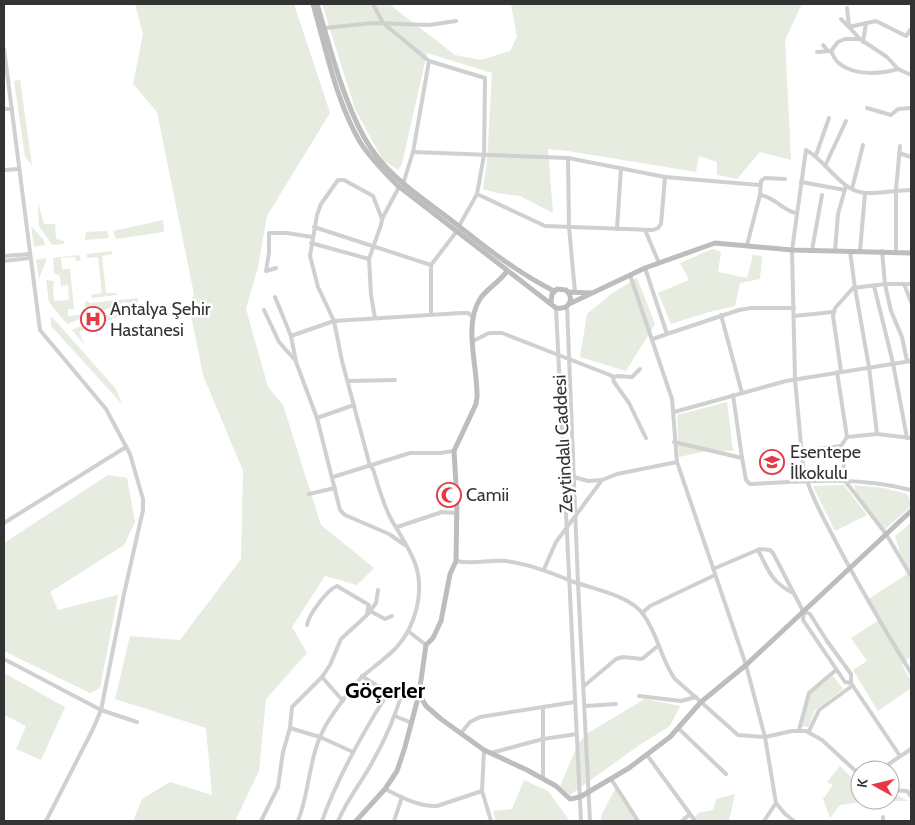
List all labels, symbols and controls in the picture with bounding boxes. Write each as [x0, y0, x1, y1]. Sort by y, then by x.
place label: Antalya Şehir Hastanesi [110, 298, 211, 341]
hospital icon: Antalya Şehir Hastanesi [80, 306, 106, 332]
street label: Zeytindalı Caddesi [548, 374, 578, 514]
place label: Esentepe İlkokulu [790, 441, 861, 484]
school or university icon: Esentepe İlkokulu [759, 449, 785, 475]
mosque icon: Camii [436, 482, 462, 508]
place label: Camii [466, 484, 509, 506]
district label: Göçerler [345, 677, 426, 704]
north arrow [850, 760, 900, 810]
text: K [853, 777, 872, 789]

